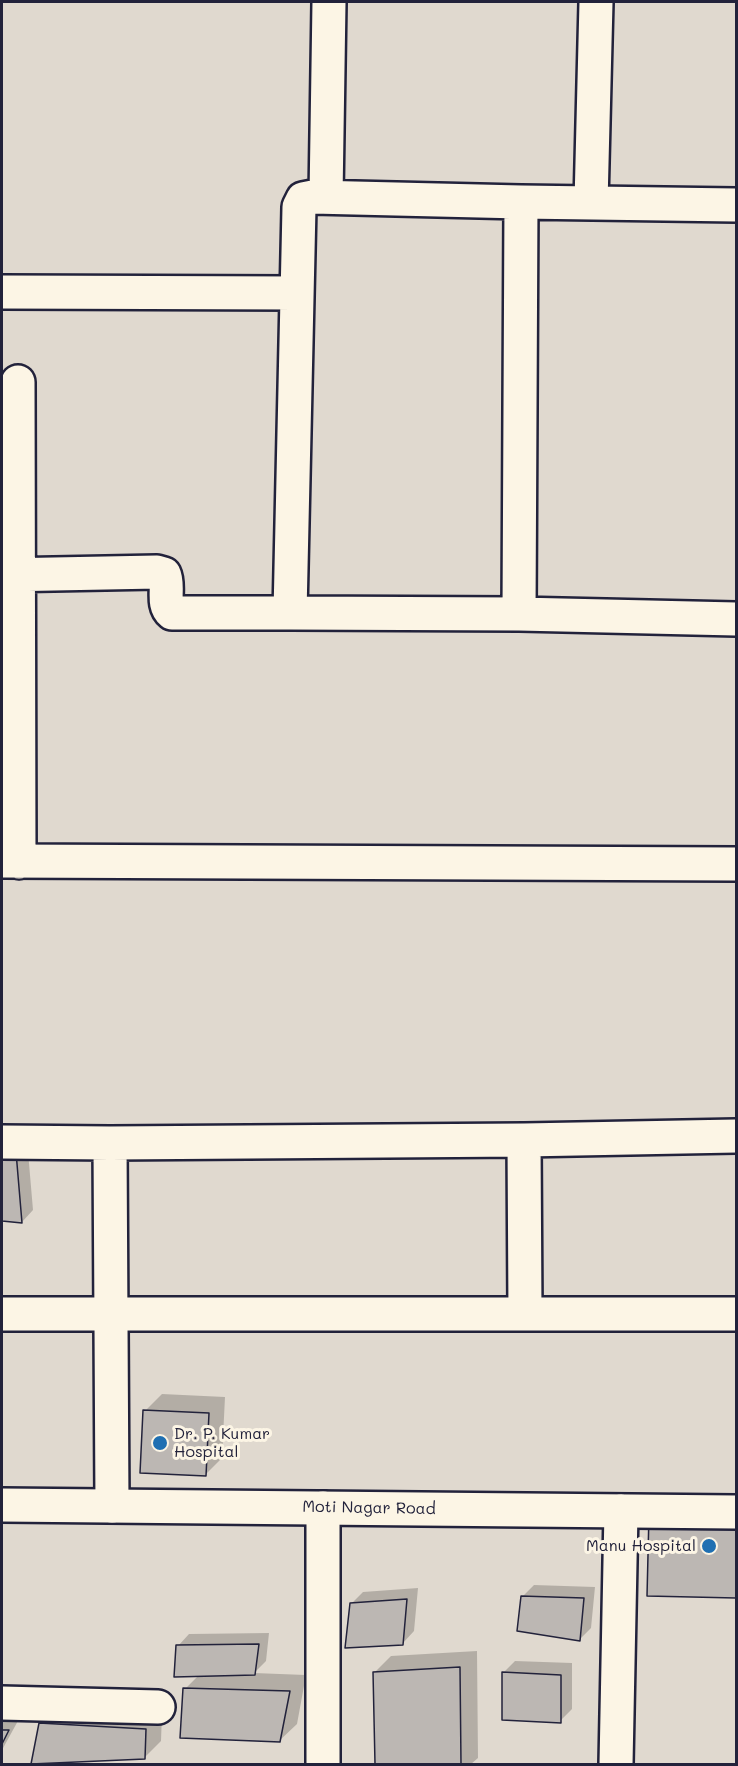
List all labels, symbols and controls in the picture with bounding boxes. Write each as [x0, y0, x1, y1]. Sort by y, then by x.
place label: Dr. P. Kumar Hospital [174, 1424, 270, 1462]
marker: Dr. P. Kumar Hospital [151, 1434, 169, 1452]
street label: Moti Nagar Road [302, 1497, 436, 1519]
place label: Manu Hospital [586, 1536, 696, 1556]
marker: Manu Hospital [700, 1537, 718, 1555]

